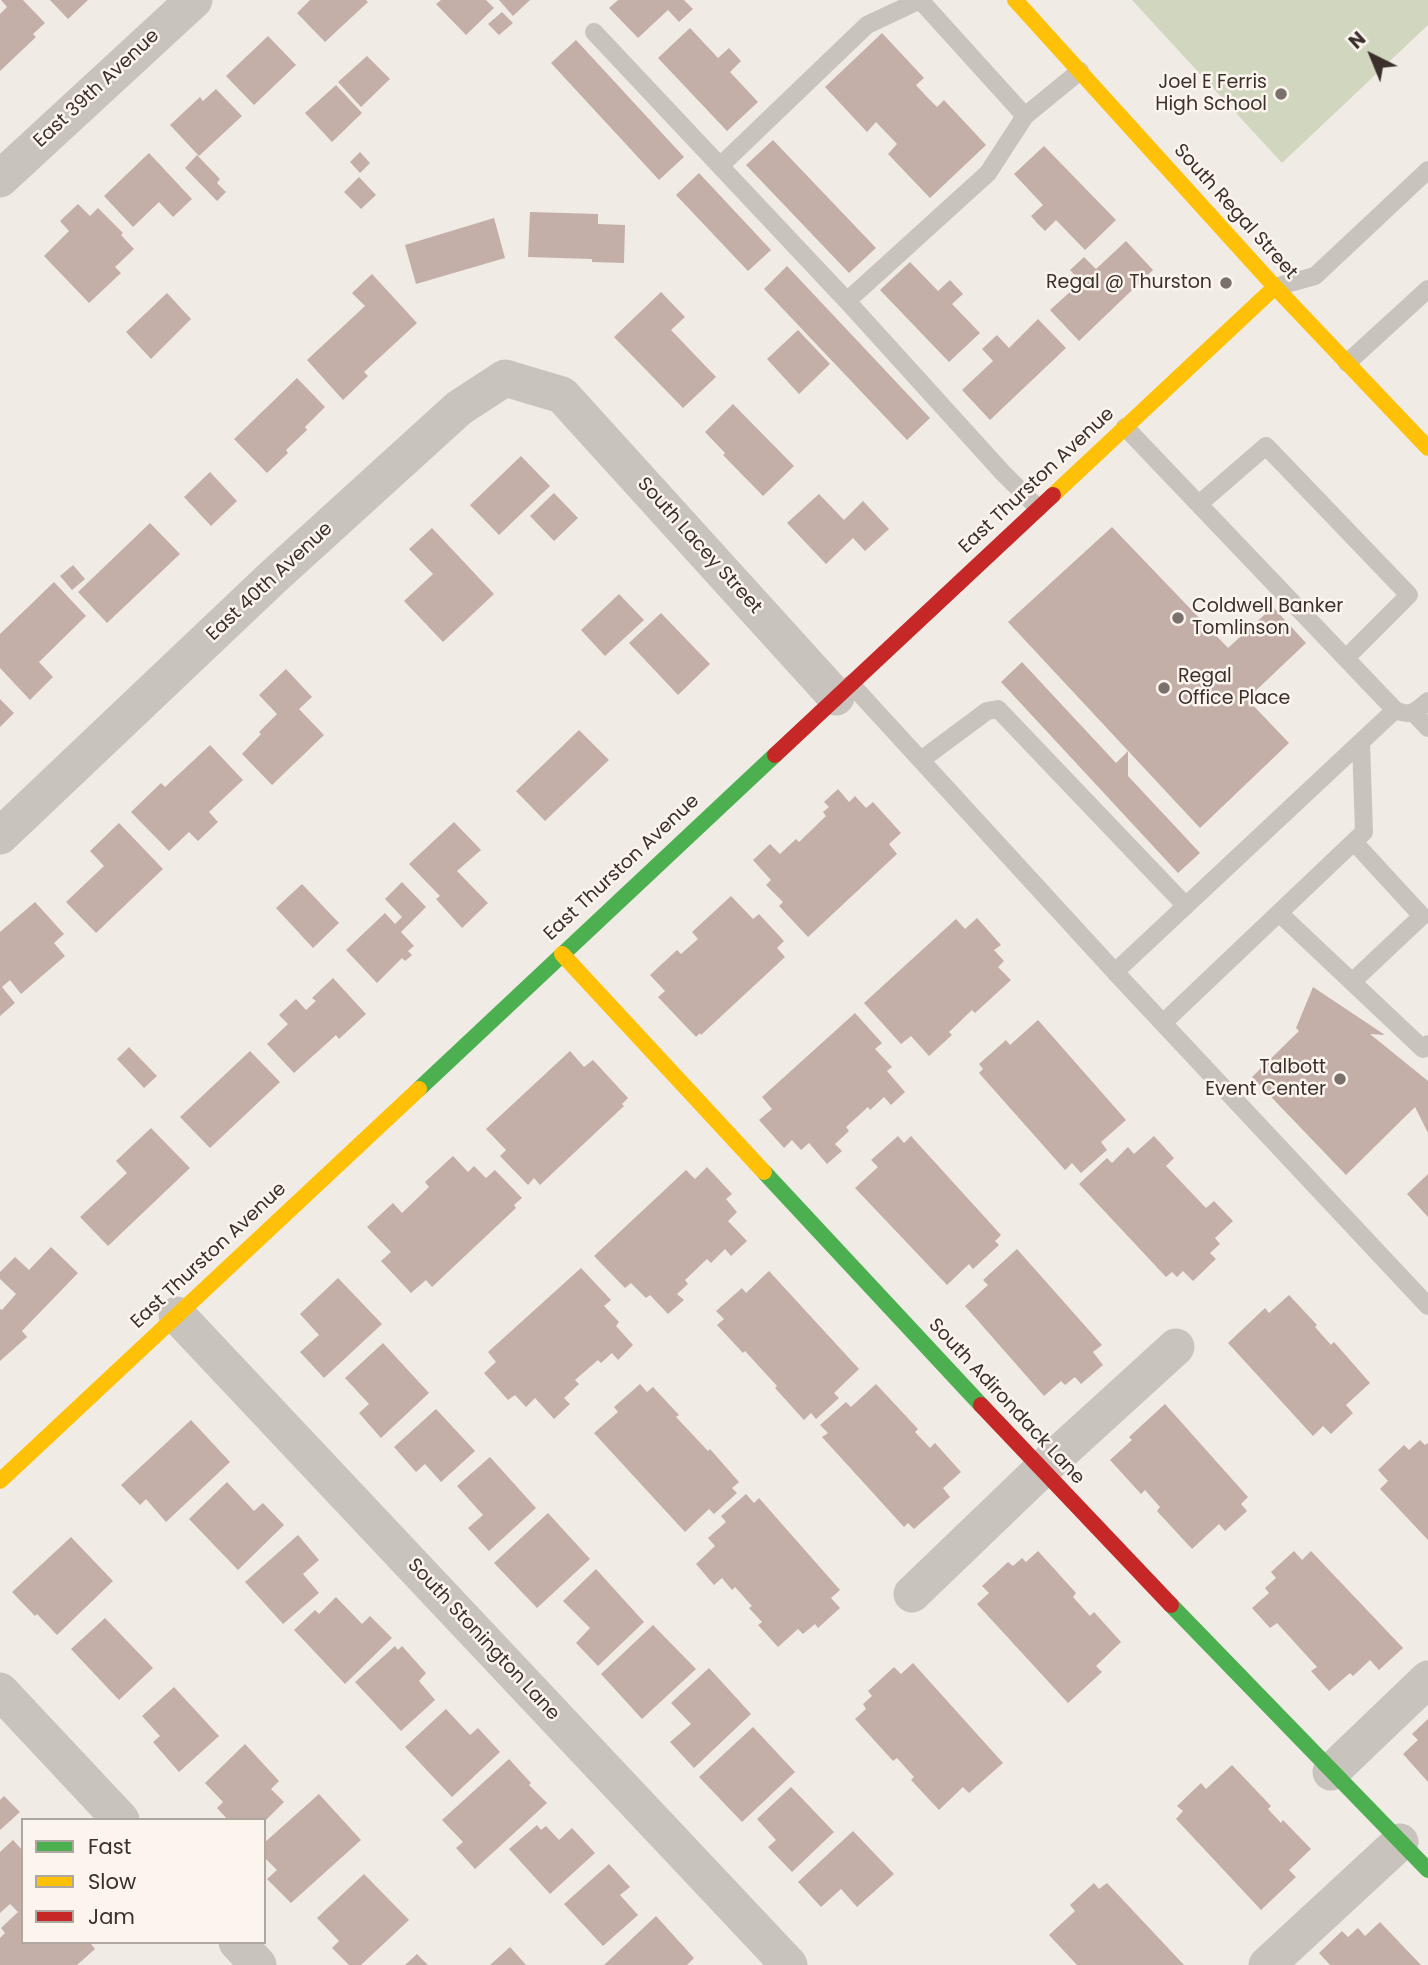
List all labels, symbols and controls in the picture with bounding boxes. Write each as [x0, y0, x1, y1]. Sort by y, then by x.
north arrow [1337, 21, 1407, 91]
street label: East 39th Avenue [30, 25, 164, 153]
text: N [1343, 26, 1372, 55]
place label: Joel E Ferris High School [1155, 72, 1267, 116]
marker: Joel E Ferris High School [1273, 86, 1289, 102]
street label: South Regal Street [1168, 140, 1302, 284]
place label: Regal @ Thurston [1046, 272, 1212, 294]
marker: Regal @ Thurston [1218, 275, 1234, 291]
street label: East Thurston Avenue [955, 403, 1119, 559]
street label: South Lacey Street [632, 473, 766, 619]
street label: East 40th Avenue [202, 518, 338, 646]
place label: Coldwell Banker Tomlinson [1192, 596, 1343, 640]
marker: Coldwell Banker Tomlinson [1170, 610, 1186, 626]
place label: Regal Office Place [1178, 666, 1290, 710]
marker: Regal Office Place [1156, 680, 1172, 696]
street label: East Thurston Avenue [540, 790, 704, 946]
place label: Talbott Event Center [1205, 1057, 1326, 1101]
marker: Talbott Event Center [1332, 1071, 1348, 1087]
street label: East Thurston Avenue [127, 1178, 291, 1334]
street label: South Adirondack Lane [923, 1314, 1089, 1490]
street label: South Stonington Lane [402, 1554, 564, 1726]
legend [21, 1818, 266, 1944]
text: Fast [88, 1832, 131, 1861]
text: Slow [88, 1867, 136, 1896]
text: Jam [88, 1902, 135, 1931]

